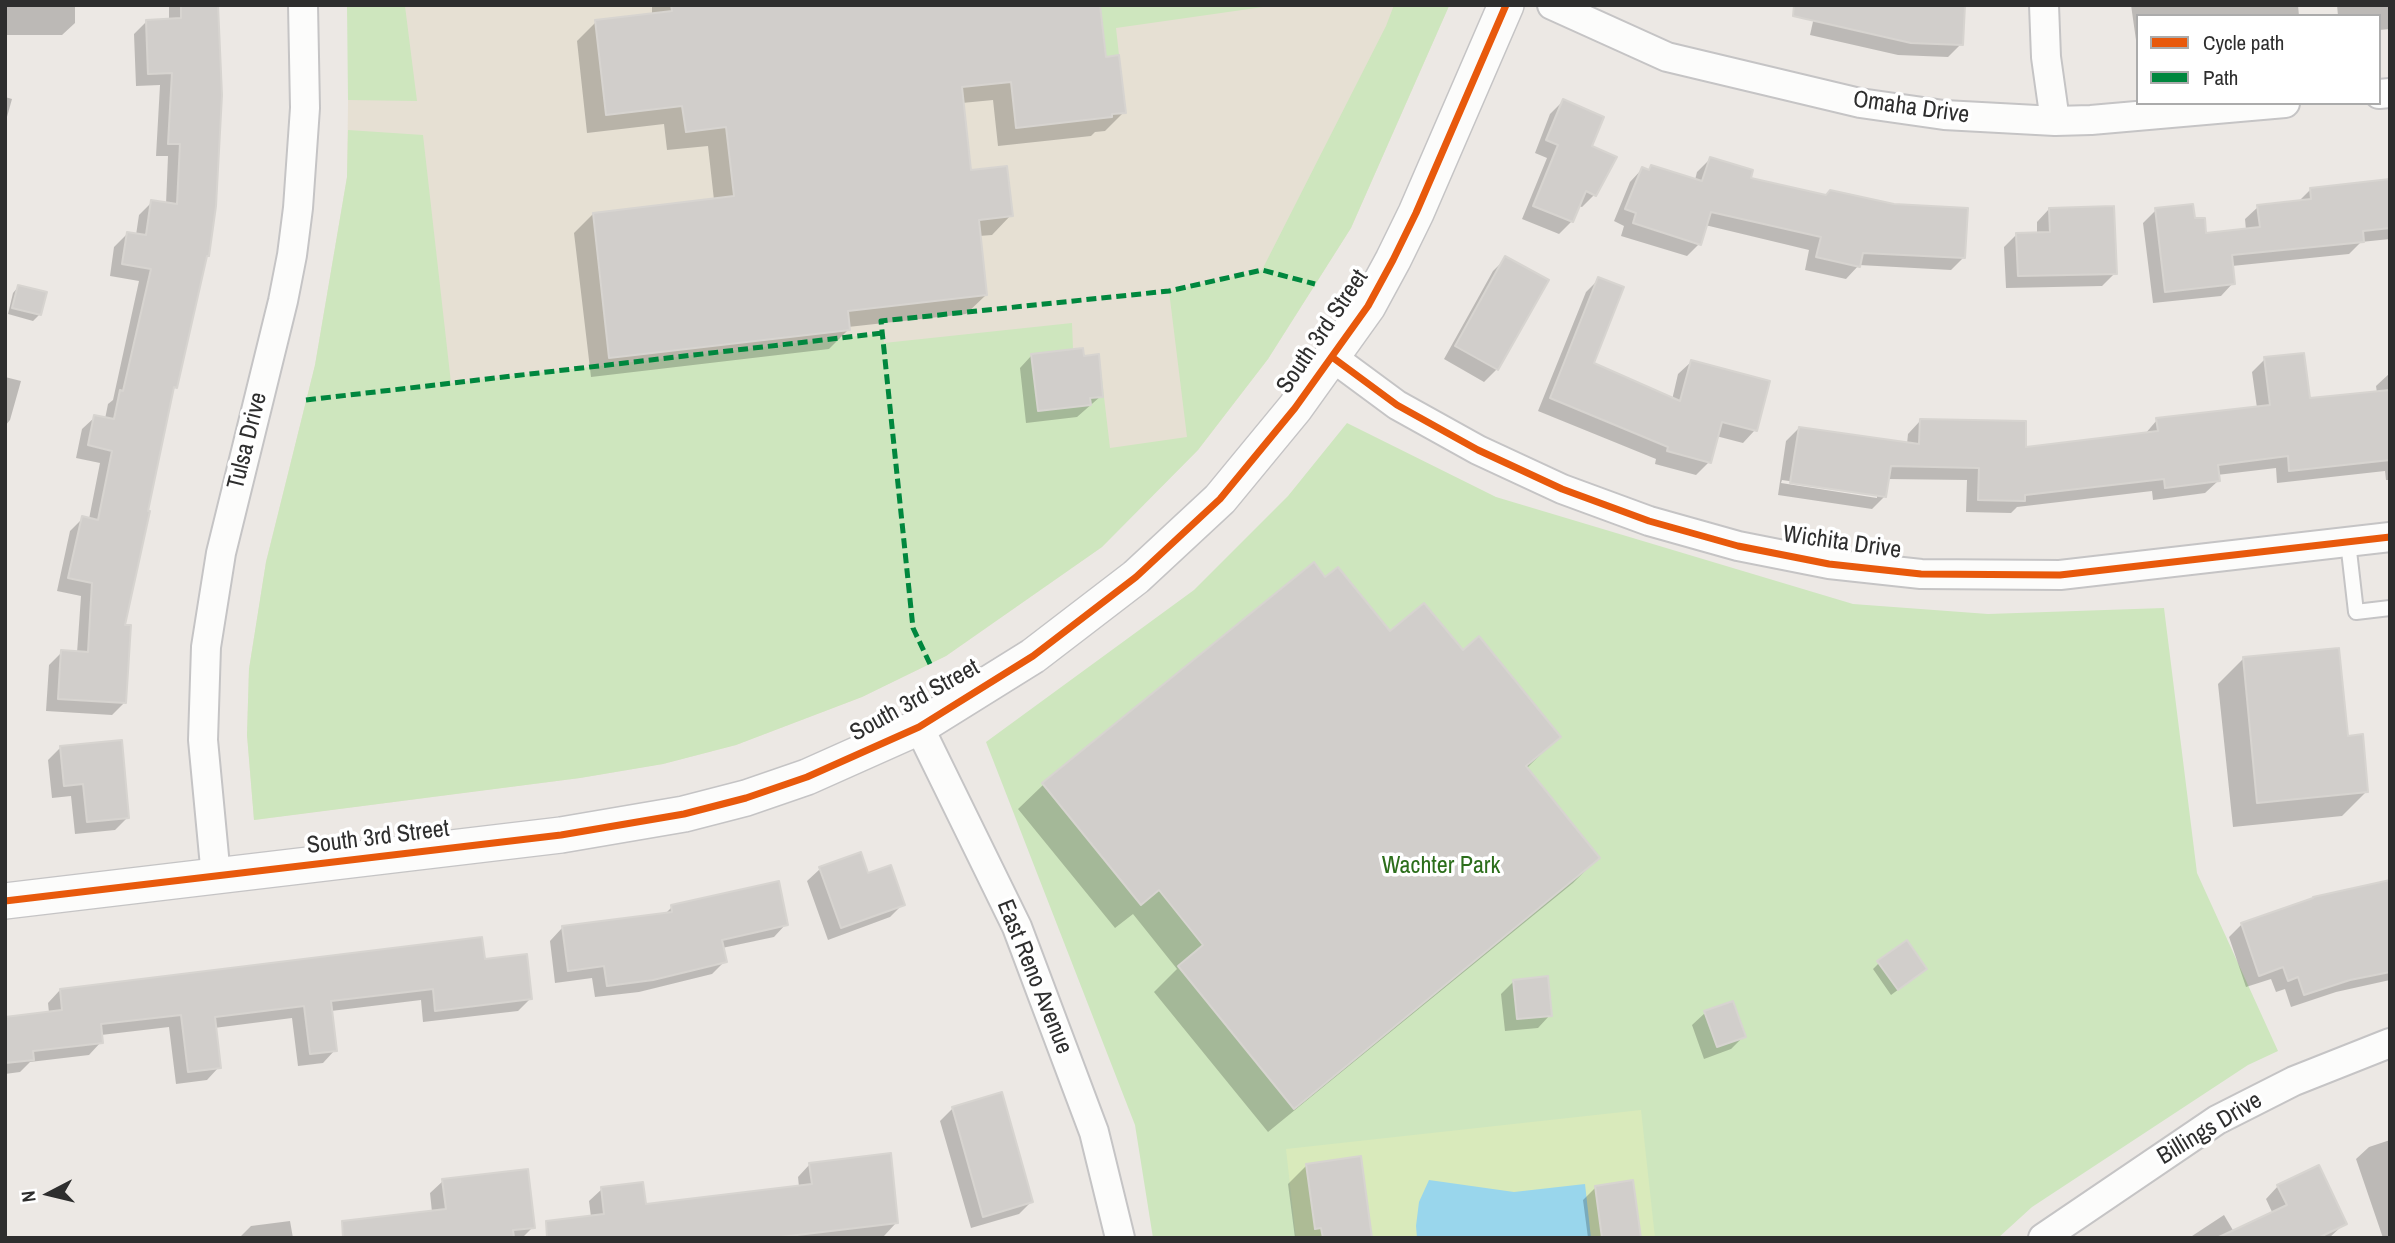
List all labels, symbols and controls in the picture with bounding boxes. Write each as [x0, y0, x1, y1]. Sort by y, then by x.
legend [2136, 14, 2381, 105]
text: Cycle path [2203, 28, 2284, 57]
text: Path [2203, 63, 2238, 92]
street label: Omaha Drive [1851, 86, 1971, 130]
street label: South 3rd Street [1271, 265, 1375, 399]
street label: Tulsa Drive [222, 390, 274, 492]
street label: Wichita Drive [1781, 520, 1903, 566]
street label: South 3rd Street [845, 654, 985, 748]
street label: South 3rd Street [305, 815, 451, 861]
park label: Wachter Park [1382, 853, 1500, 881]
street label: East Reno Avenue [990, 896, 1078, 1058]
street label: Billings Drive [2152, 1087, 2268, 1171]
north arrow [14, 1159, 84, 1229]
text: N [15, 1189, 42, 1204]

